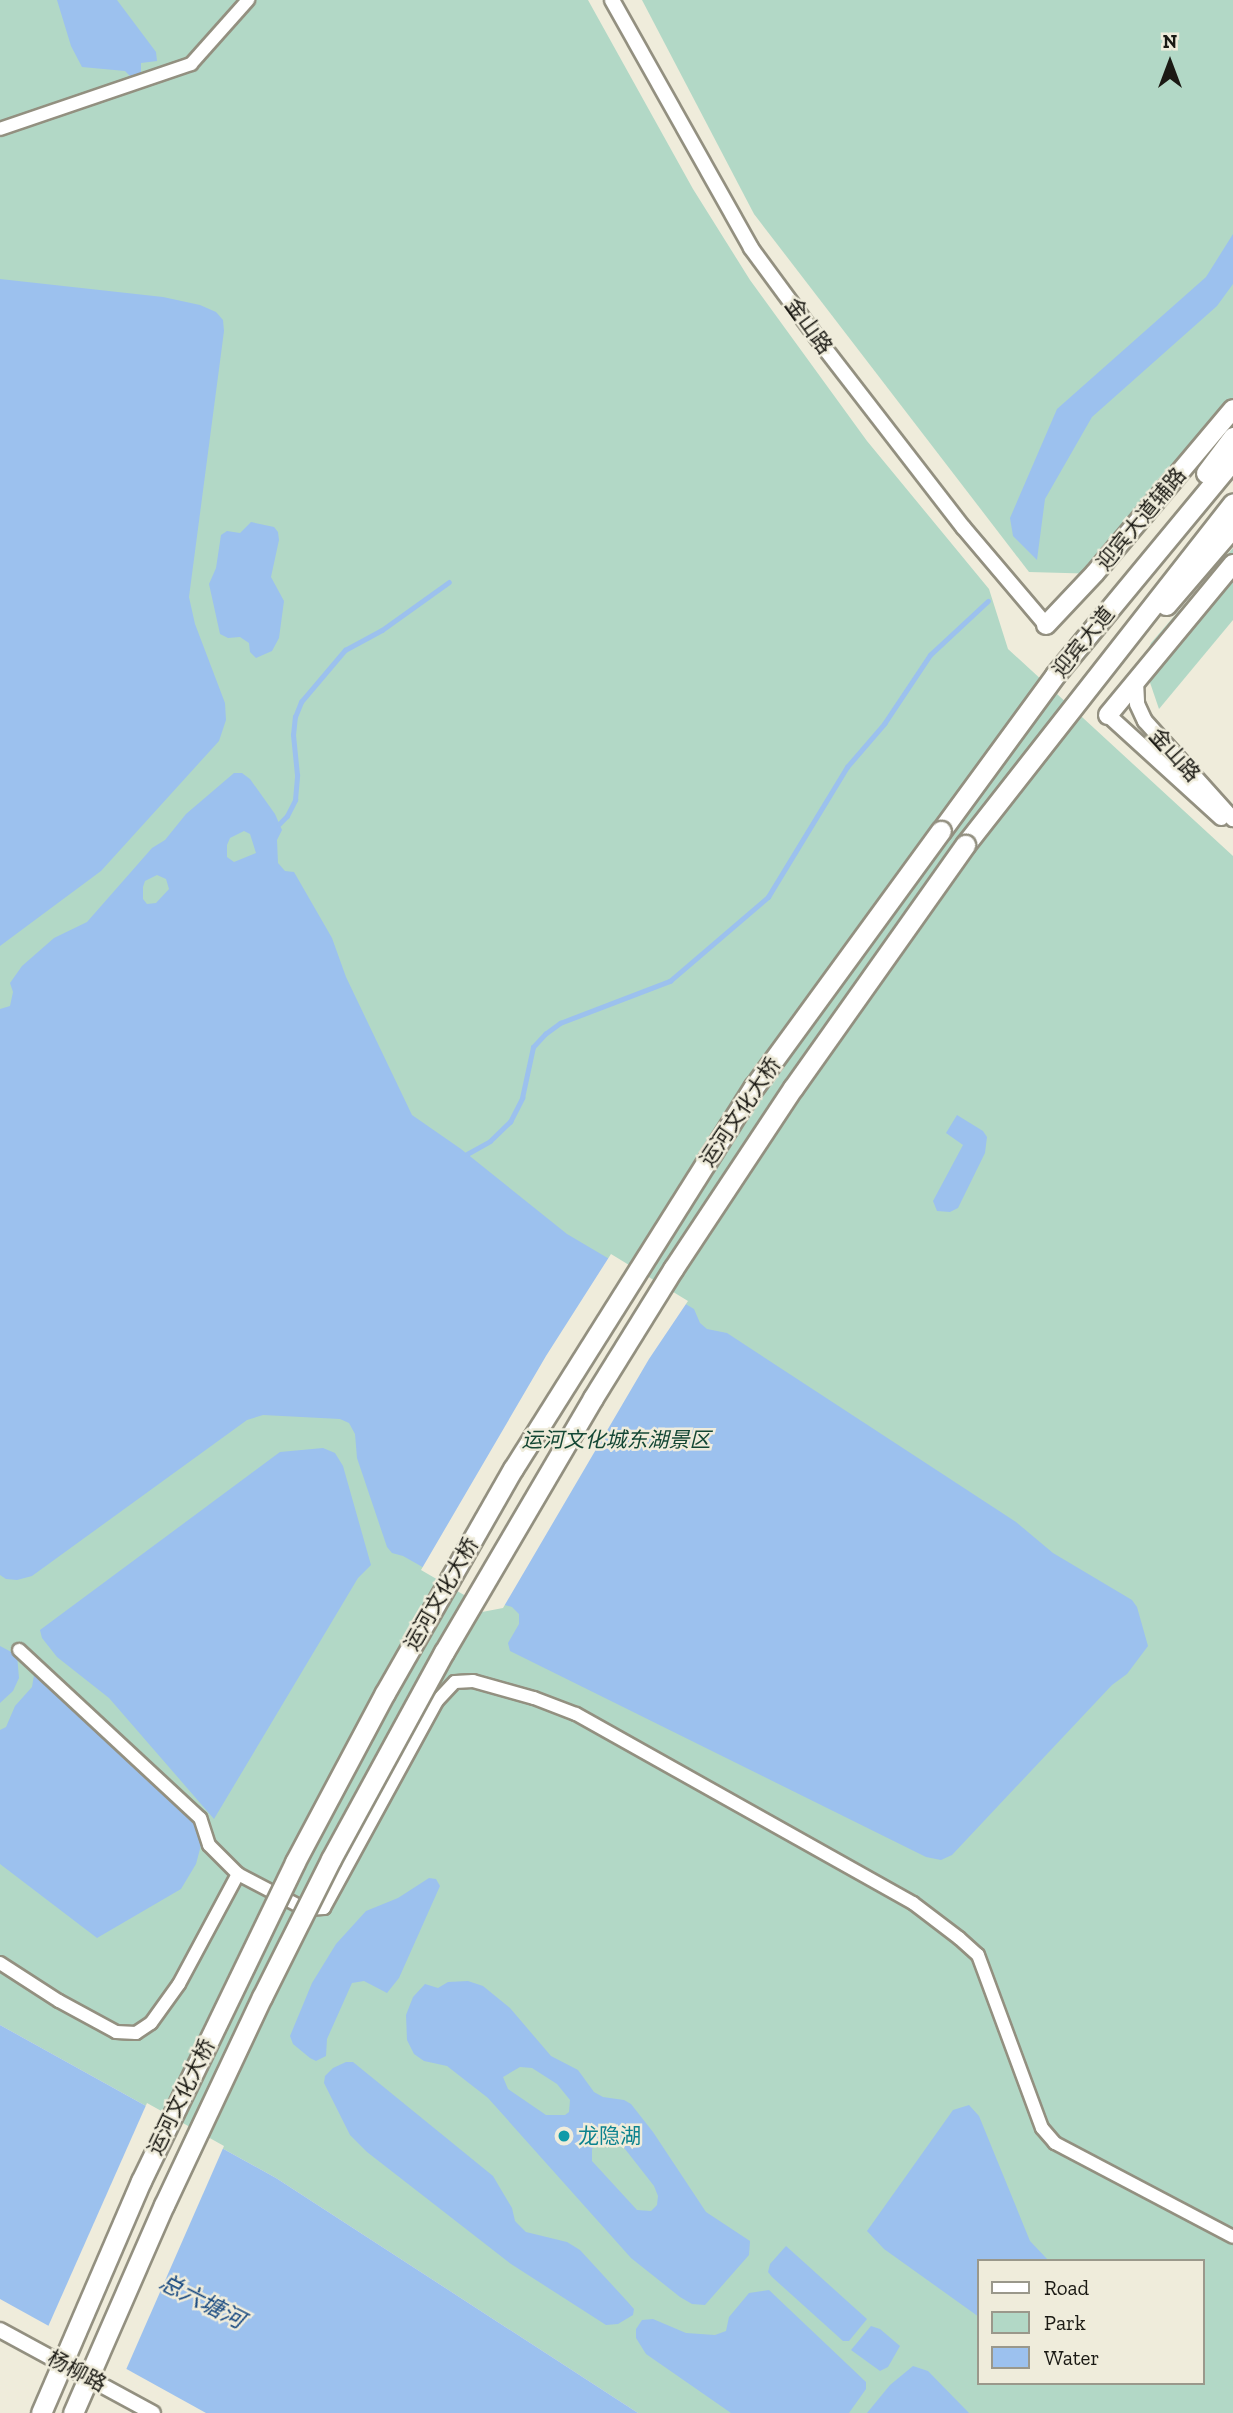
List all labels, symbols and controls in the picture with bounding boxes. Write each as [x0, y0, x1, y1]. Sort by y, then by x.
north arrow [1135, 28, 1205, 98]
text: N [1163, 30, 1177, 53]
street label: 金山路 [780, 293, 838, 359]
street label: 迎宾大道辅路 [1091, 463, 1191, 575]
street label: 迎宾大道 [1047, 601, 1119, 683]
street label: 金山路 [1145, 723, 1205, 787]
street label: 运河文化大桥 [694, 1053, 786, 1171]
park label: 运河文化城东湖景区 [522, 1427, 710, 1453]
street label: 运河文化大桥 [399, 1533, 483, 1655]
street label: 运河文化大桥 [142, 2035, 220, 2159]
place label: 龙隐湖 [578, 2123, 641, 2149]
marker: 龙隐湖 [556, 2128, 572, 2144]
legend [978, 2259, 1205, 2385]
water label: 总六塘河 [155, 2268, 249, 2334]
text: Road [1044, 2275, 1089, 2300]
text: Park [1044, 2310, 1086, 2335]
street label: 杨柳路 [43, 2345, 111, 2397]
text: Water [1044, 2345, 1099, 2370]

